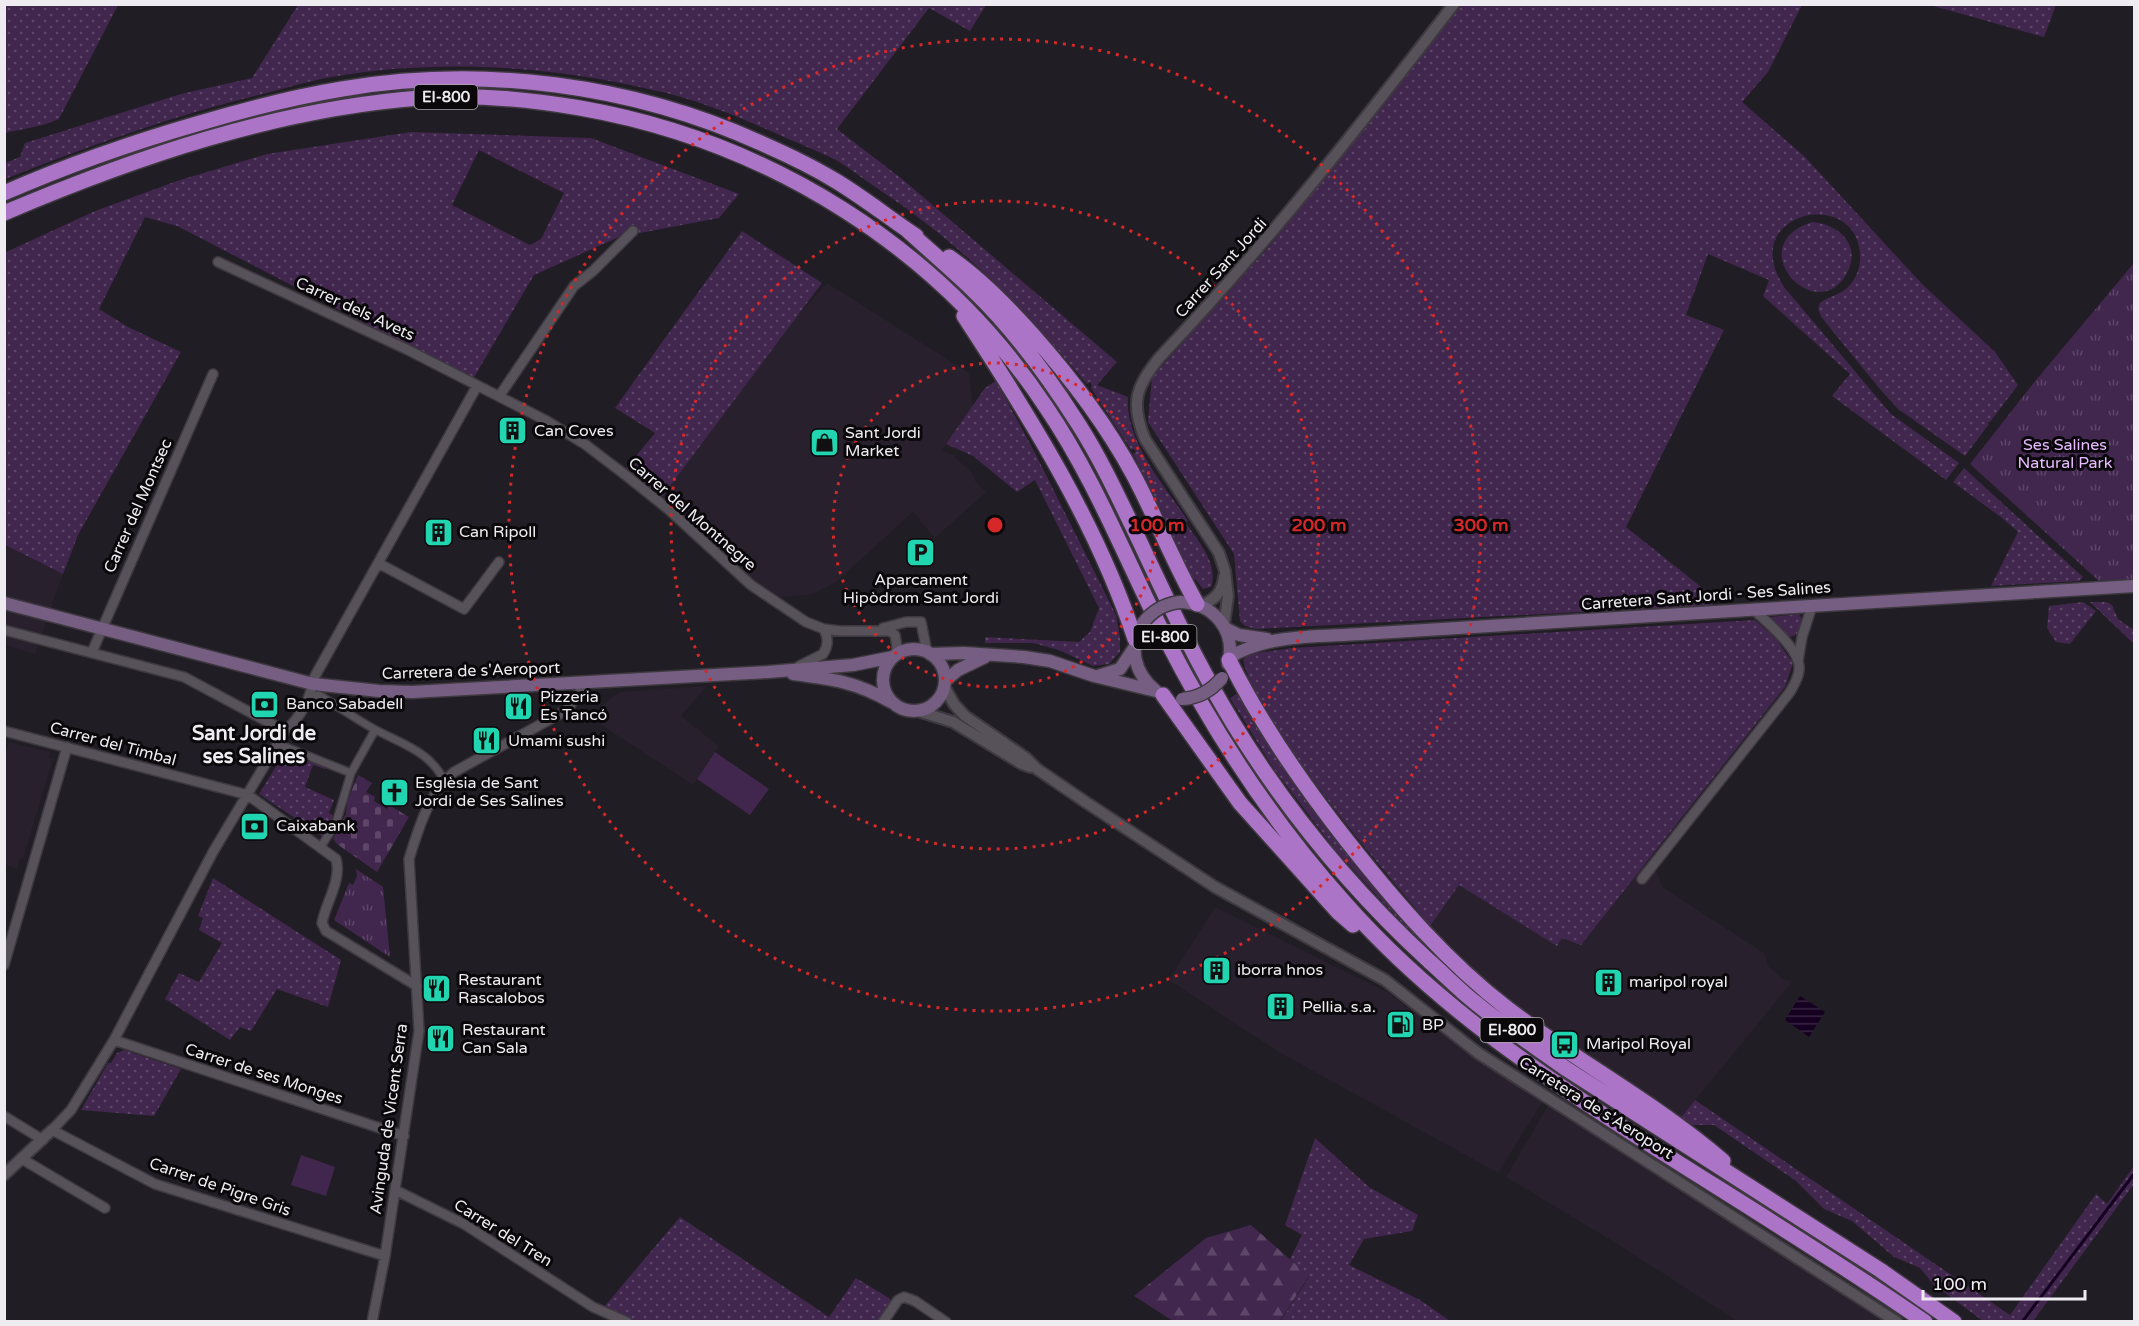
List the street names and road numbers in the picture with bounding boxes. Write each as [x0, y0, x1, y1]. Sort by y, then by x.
road number: EI-800 [414, 85, 478, 109]
street label: Carrer Sant Jordi [1171, 214, 1271, 322]
street label: Carrer dels Avets [292, 273, 418, 345]
street label: Carrer del Montsec [99, 436, 177, 576]
street label: Carrer del Montnegre [624, 453, 760, 575]
street label: Carretera Sant Jordi - Ses Salines [1580, 577, 1832, 615]
road number: EI-800 [1134, 625, 1196, 649]
street label: Carretera de s'Aeroport [381, 658, 561, 684]
street label: Carrer del Timbal [48, 718, 178, 770]
road number: EI-800 [1480, 1018, 1544, 1042]
street label: Avinguda de Vicent Serra [366, 1022, 412, 1216]
street label: Carrer de ses Monges [182, 1039, 346, 1109]
street label: Carretera de s'Aeroport [1515, 1052, 1677, 1164]
street label: Carrer de Pigre Gris [147, 1153, 293, 1221]
street label: Carrer del Tren [450, 1195, 556, 1271]

